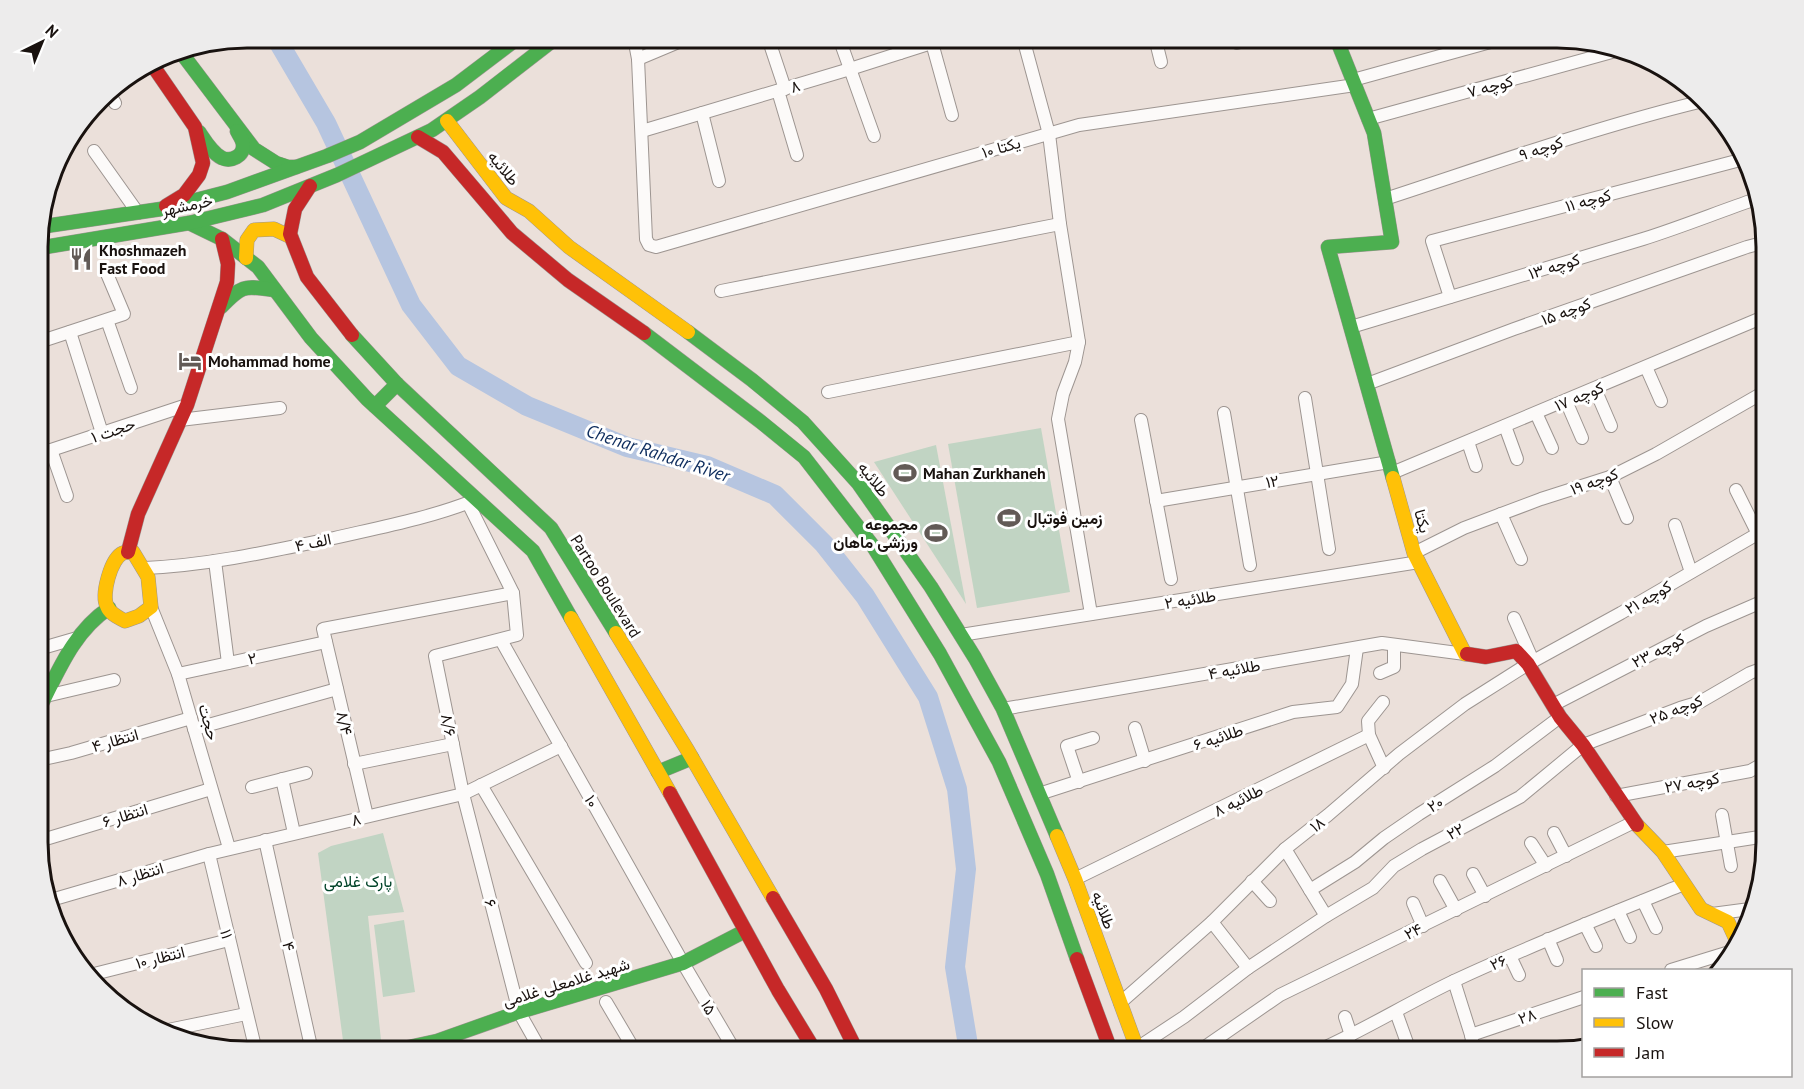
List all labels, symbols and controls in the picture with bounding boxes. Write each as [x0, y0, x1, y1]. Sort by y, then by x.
north arrow [12, 12, 72, 72]
text: N [42, 20, 63, 42]
street label: کوچه ۷ [1465, 70, 1516, 104]
street label: ۸ [788, 75, 802, 97]
street label: ۱۰ یکتا [979, 132, 1023, 162]
street label: کوچه ۹ [1516, 132, 1566, 166]
street label: طلائیه [484, 147, 524, 189]
street label: کوچه ۱۱ [1563, 184, 1614, 218]
street label: خرمشهر [159, 190, 215, 221]
place label: Khoshmazeh Fast Food [99, 240, 187, 278]
restaurant icon: Khoshmazeh Fast Food [68, 246, 94, 272]
street label: کوچه ۱۳ [1526, 249, 1583, 285]
street label: کوچه ۱۵ [1538, 293, 1594, 331]
hotel icon: Mohammad home [177, 348, 203, 374]
place label: Mohammad home [208, 351, 331, 371]
street label: کوچه ۱۷ [1551, 377, 1607, 417]
street label: حجت ۱ [88, 413, 138, 447]
water label: Chenar Rahdar River [583, 419, 734, 487]
street label: طلائیه [854, 457, 894, 501]
sports icon: Mahan Zurkhaneh [892, 460, 918, 486]
place label: Mahan Zurkhaneh [923, 463, 1046, 483]
street label: کوچه ۱۹ [1567, 463, 1622, 501]
street label: ۱۲ [1264, 470, 1280, 492]
sports icon: زمین فوتبال [996, 505, 1022, 531]
street label: یکتا [1410, 507, 1436, 535]
place label: زمین فوتبال [1027, 508, 1103, 529]
place label: مجموعه ورزشی ماهان [833, 514, 918, 553]
sports icon: مجموعه ورزشی ماهان [923, 520, 949, 546]
street label: ۴ الف [293, 528, 333, 556]
street label: Partoo Boulevard [566, 531, 646, 641]
street label: کوچه ۲۱ [1621, 576, 1676, 620]
street label: طلائیه ۲ [1163, 585, 1217, 613]
street label: کوچه ۲۳ [1628, 628, 1689, 674]
street label: ۲ [246, 647, 258, 669]
street label: طلائیه ۴ [1206, 655, 1262, 683]
street label: کوچه ۲۵ [1647, 690, 1706, 730]
street label: حجت [194, 702, 224, 743]
street label: ۸/۴ [333, 709, 357, 737]
street label: ۸/۶ [437, 712, 461, 738]
street label: طلائیه ۶ [1191, 720, 1245, 754]
street label: انتظار ۴ [89, 724, 141, 757]
street label: کوچه ۲۷ [1663, 767, 1721, 799]
street label: طلائیه ۸ [1210, 779, 1266, 821]
street label: ۱۰ [580, 791, 604, 811]
street label: ۲۰ [1423, 792, 1447, 816]
street label: انتظار ۶ [100, 799, 150, 832]
street label: ۸ [349, 808, 363, 830]
street label: ۱۸ [1305, 812, 1329, 836]
street label: ۲۲ [1443, 818, 1467, 844]
street label: انتظار ۸ [114, 857, 166, 892]
park label: پارک غلامی [324, 871, 392, 893]
street label: طلائیه [1088, 888, 1120, 932]
street label: ۶ [480, 897, 502, 909]
street label: ۲۴ [1401, 918, 1425, 944]
street label: ۱۱ [216, 927, 238, 941]
street label: ۴ [278, 939, 300, 953]
street label: انتظار ۱۰ [133, 941, 187, 974]
street label: ۲۶ [1487, 949, 1510, 974]
street label: شهید غلامعلی غلامی [500, 953, 632, 1012]
legend [1582, 969, 1792, 1077]
text: Fast [1636, 981, 1668, 1004]
street label: ۱۵ [697, 996, 721, 1018]
street label: ۲۸ [1515, 1004, 1539, 1028]
text: Slow [1636, 1011, 1674, 1034]
text: Jam [1635, 1041, 1665, 1064]

